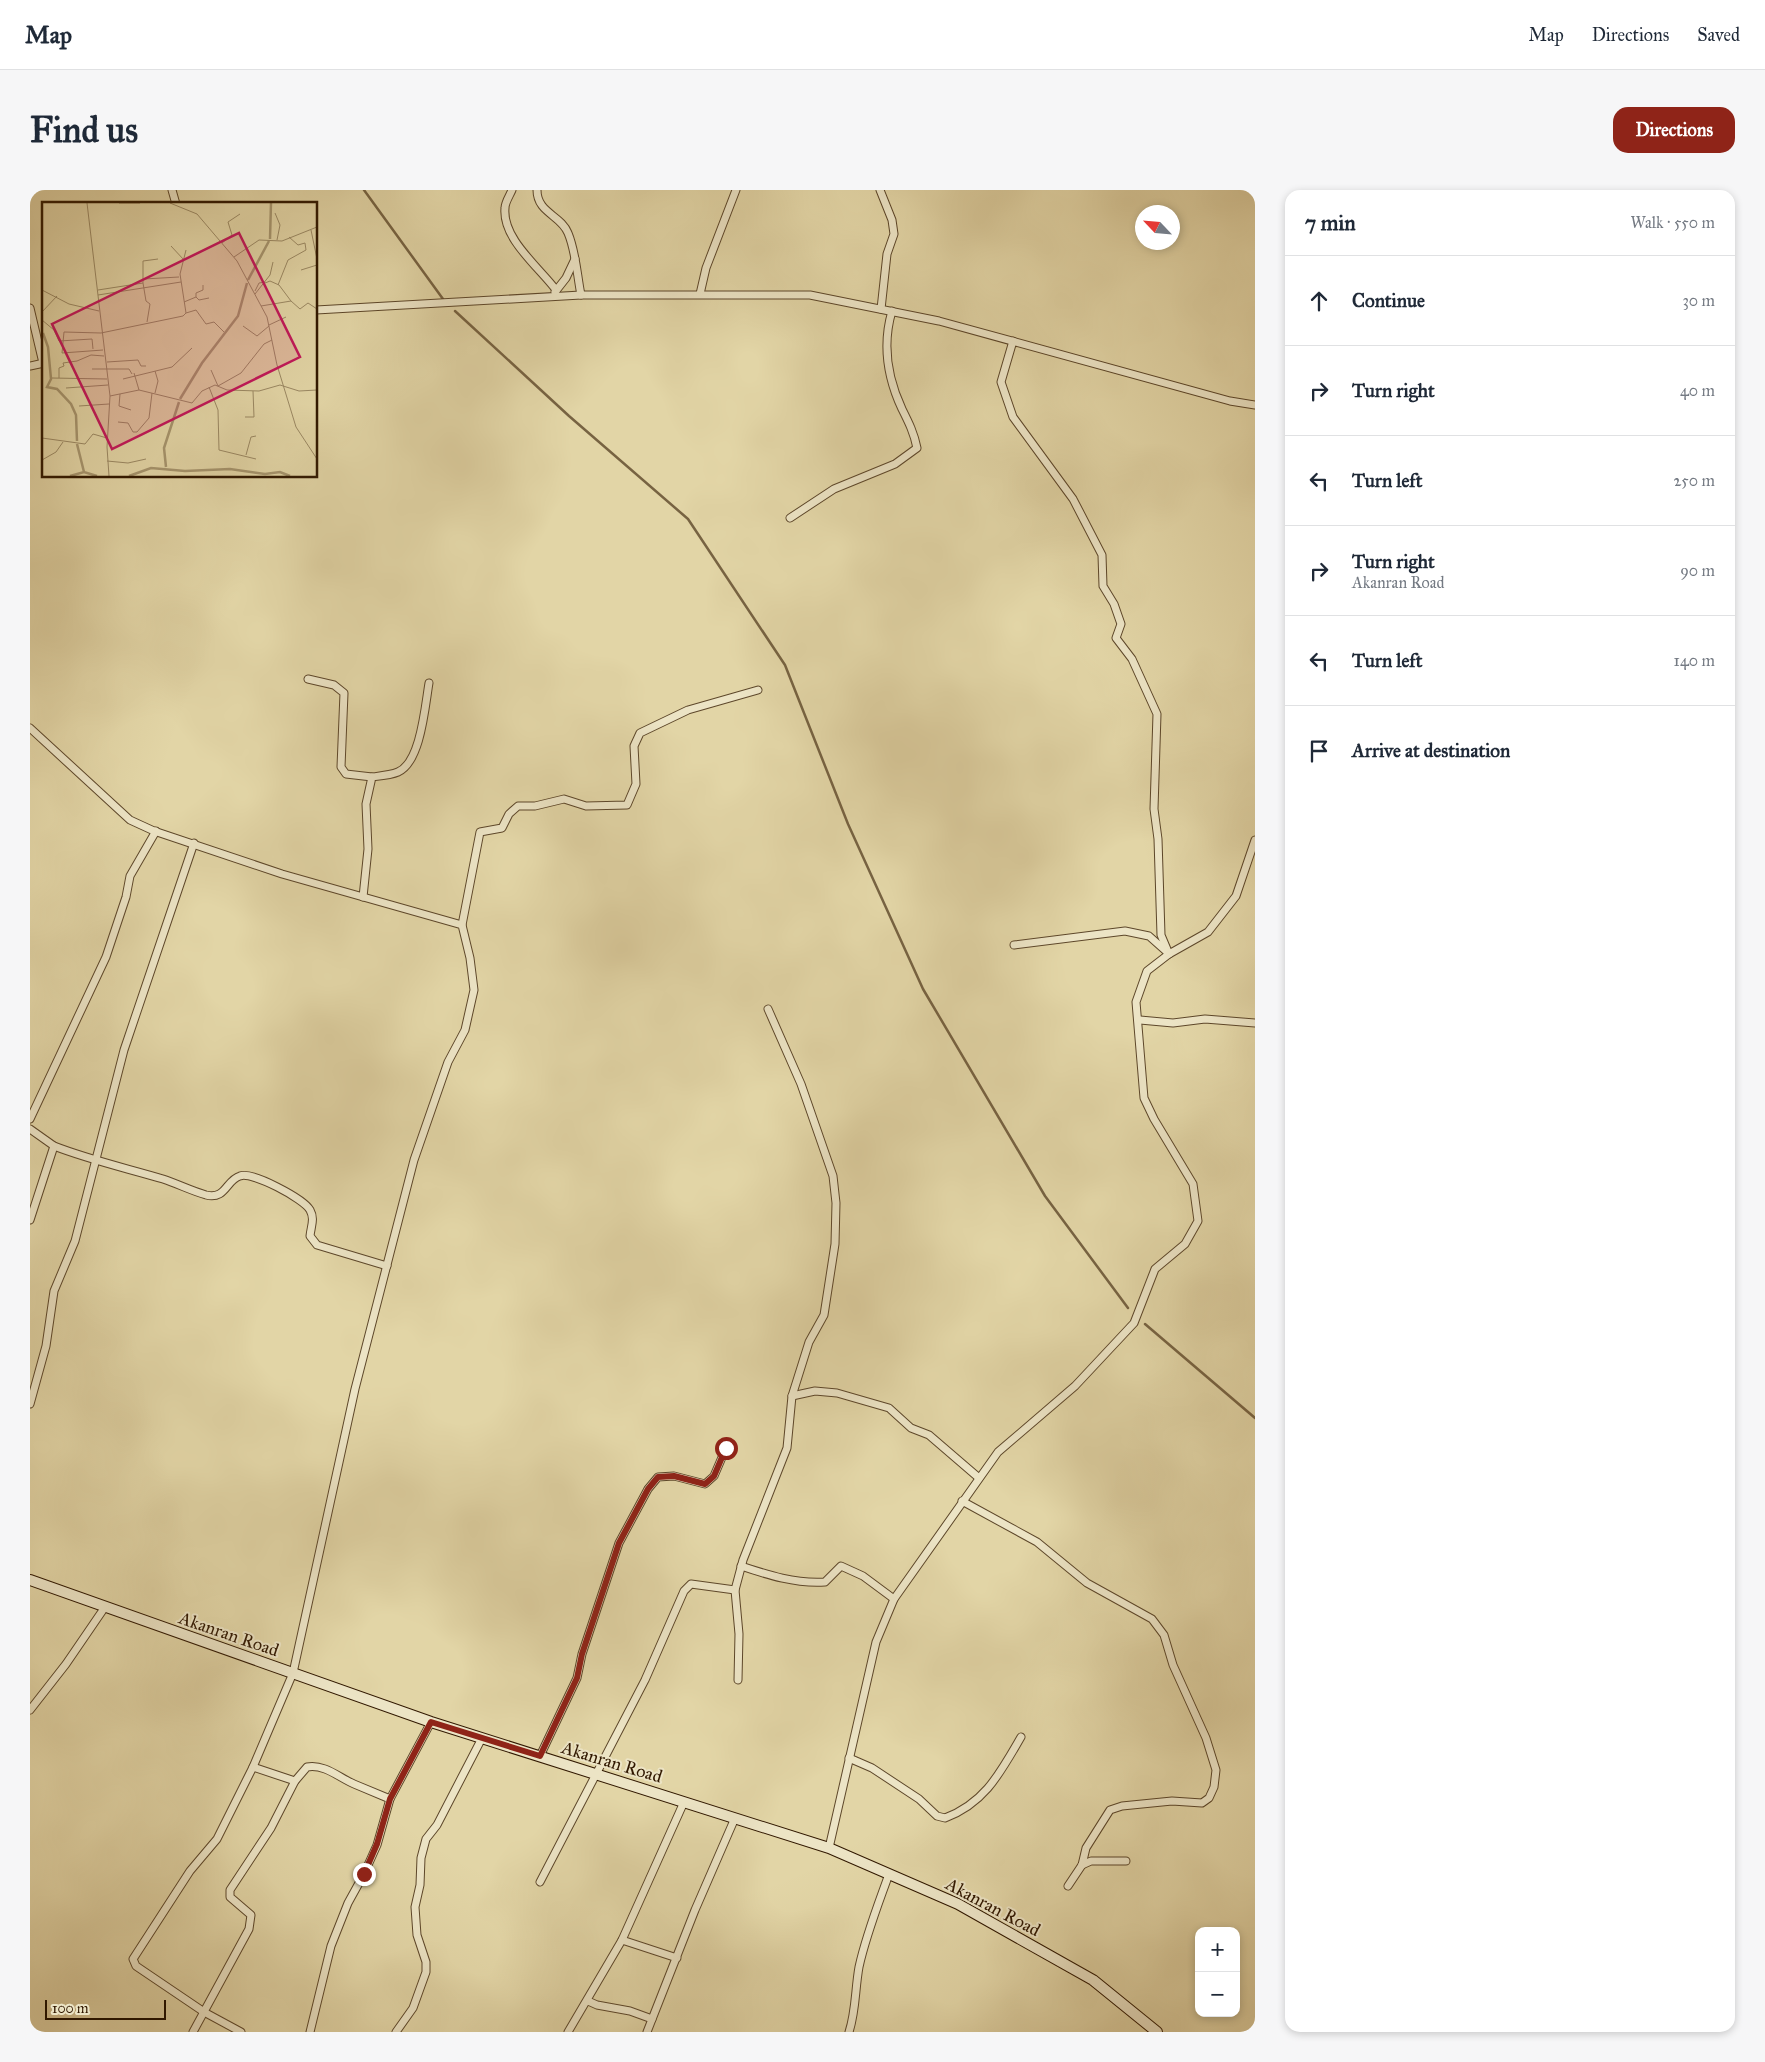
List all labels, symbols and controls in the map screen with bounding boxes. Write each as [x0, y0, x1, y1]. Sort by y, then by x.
text: Map [25, 20, 72, 50]
text: Map [1528, 24, 1564, 46]
text: Directions [1592, 24, 1669, 46]
text: Saved [1697, 24, 1740, 46]
button: Directions [1613, 107, 1735, 153]
text: Find us [30, 109, 138, 152]
inset map [42, 202, 318, 478]
north arrow [1135, 205, 1180, 250]
text: 7 min [1305, 210, 1356, 236]
text: Walk · 550 m [1631, 213, 1715, 232]
icon: ahead [1305, 287, 1333, 315]
text: Continue [1352, 289, 1425, 312]
text: 30 m [1682, 291, 1715, 310]
icon: right [1305, 377, 1333, 405]
text: Turn right [1352, 379, 1435, 402]
text: 40 m [1680, 381, 1715, 400]
icon: left [1305, 467, 1333, 495]
text: Turn left [1352, 469, 1422, 492]
text: 250 m [1674, 471, 1715, 490]
text: Turn right [1352, 550, 1435, 573]
icon: right [1305, 557, 1333, 585]
text: 90 m [1680, 561, 1715, 580]
text: Akanran Road [1352, 573, 1445, 592]
icon: left [1305, 647, 1333, 675]
text: Turn left [1352, 649, 1422, 672]
text: 140 m [1674, 651, 1715, 670]
icon: arrive [1305, 737, 1333, 765]
text: Arrive at destination [1352, 739, 1510, 762]
route start [715, 1437, 738, 1460]
street label: Akanran Road [175, 1606, 282, 1661]
street label: Akanran Road [558, 1736, 665, 1788]
route end [353, 1863, 376, 1886]
street label: Akanran Road [941, 1872, 1044, 1941]
map controls [1195, 1927, 1240, 2017]
button: + [1195, 1927, 1240, 1972]
button: − [1195, 1972, 1240, 2017]
scale bar [45, 1997, 166, 2020]
text: 100 m [52, 2000, 89, 2017]

